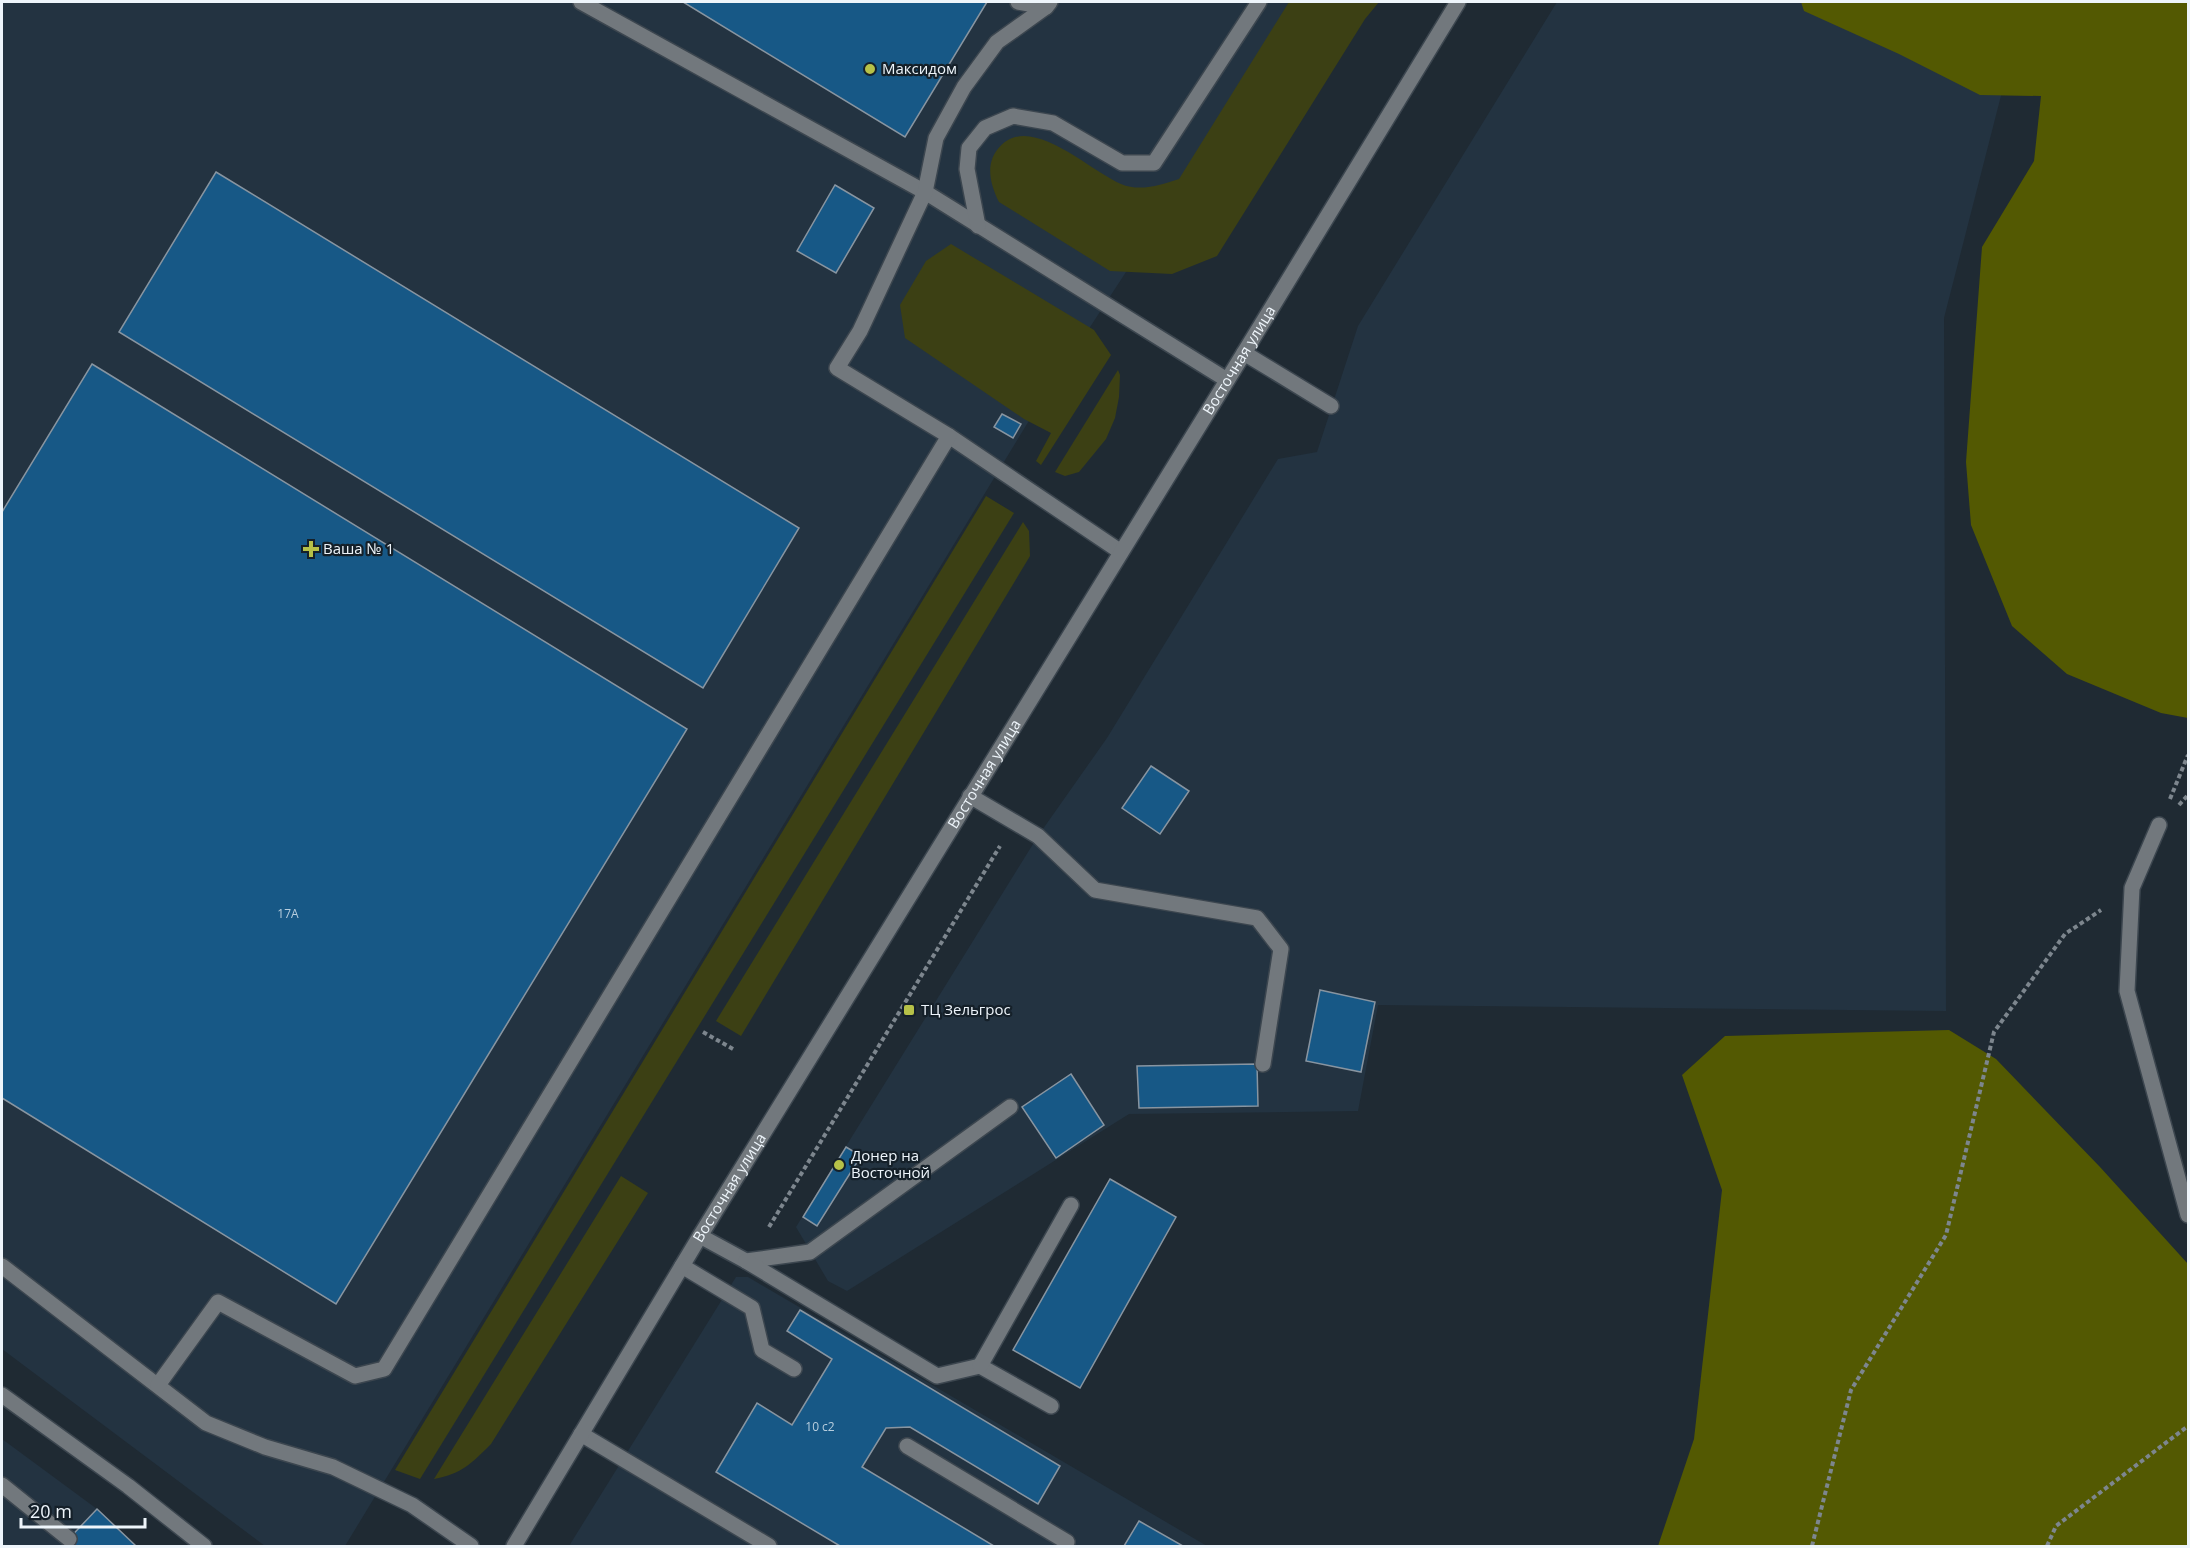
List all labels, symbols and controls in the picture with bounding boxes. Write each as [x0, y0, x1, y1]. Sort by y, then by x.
place label: Максидом [882, 58, 957, 78]
marker: Максидом [863, 62, 877, 76]
street label: Восточная улица [1197, 301, 1280, 418]
place label: Ваша № 1 [323, 538, 394, 558]
marker: Ваша № 1 [304, 542, 318, 556]
street label: Восточная улица [943, 715, 1025, 832]
house number: 17А [277, 905, 299, 922]
place label: ТЦ Зельгрос [921, 999, 1011, 1019]
marker: ТЦ Зельгрос [902, 1003, 916, 1017]
street label: Восточная улица [688, 1129, 770, 1246]
place label: Донер на Восточной [851, 1145, 930, 1182]
marker: Донер на Восточной [832, 1158, 846, 1172]
house number: 10 с2 [805, 1418, 835, 1435]
scale bar [21, 1491, 146, 1529]
text: 20 m [30, 1499, 72, 1523]

